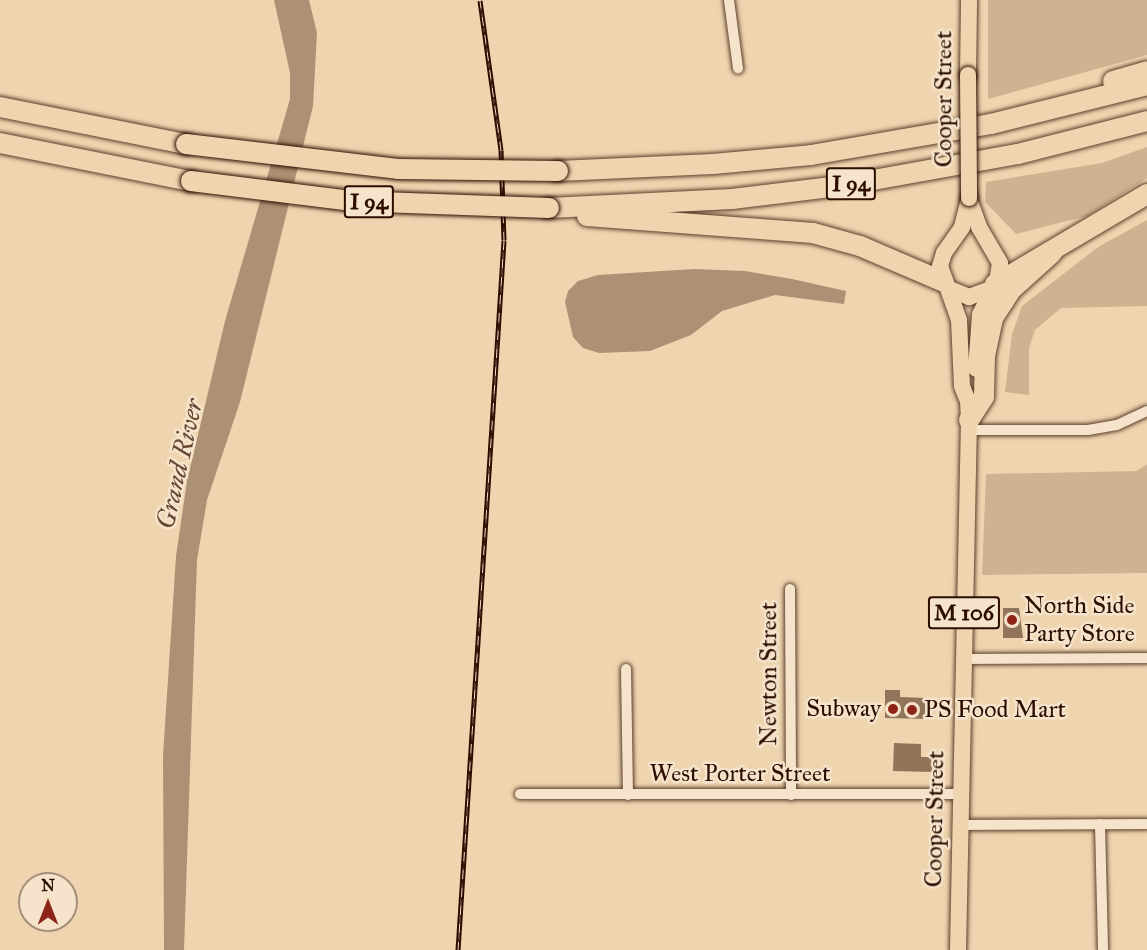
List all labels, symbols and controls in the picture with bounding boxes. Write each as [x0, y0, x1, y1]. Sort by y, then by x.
street label: Cooper Street [930, 31, 958, 167]
road number: I 94 [826, 165, 876, 203]
road number: I 94 [344, 183, 394, 221]
water label: Grand River [150, 396, 210, 532]
place label: North Side Party Store [1024, 592, 1135, 648]
road number: M 106 [926, 594, 1002, 632]
street label: Newton Street [755, 602, 783, 746]
marker: North Side Party Store [1005, 613, 1019, 627]
place label: Subway [806, 695, 881, 723]
place label: PS Food Mart [924, 696, 1066, 724]
marker: Subway [886, 702, 900, 716]
marker: PS Food Mart [905, 703, 919, 717]
street label: Cooper Street [919, 750, 951, 888]
street label: West Porter Street [650, 760, 830, 788]
north arrow [18, 872, 78, 932]
text: N [41, 876, 55, 895]

